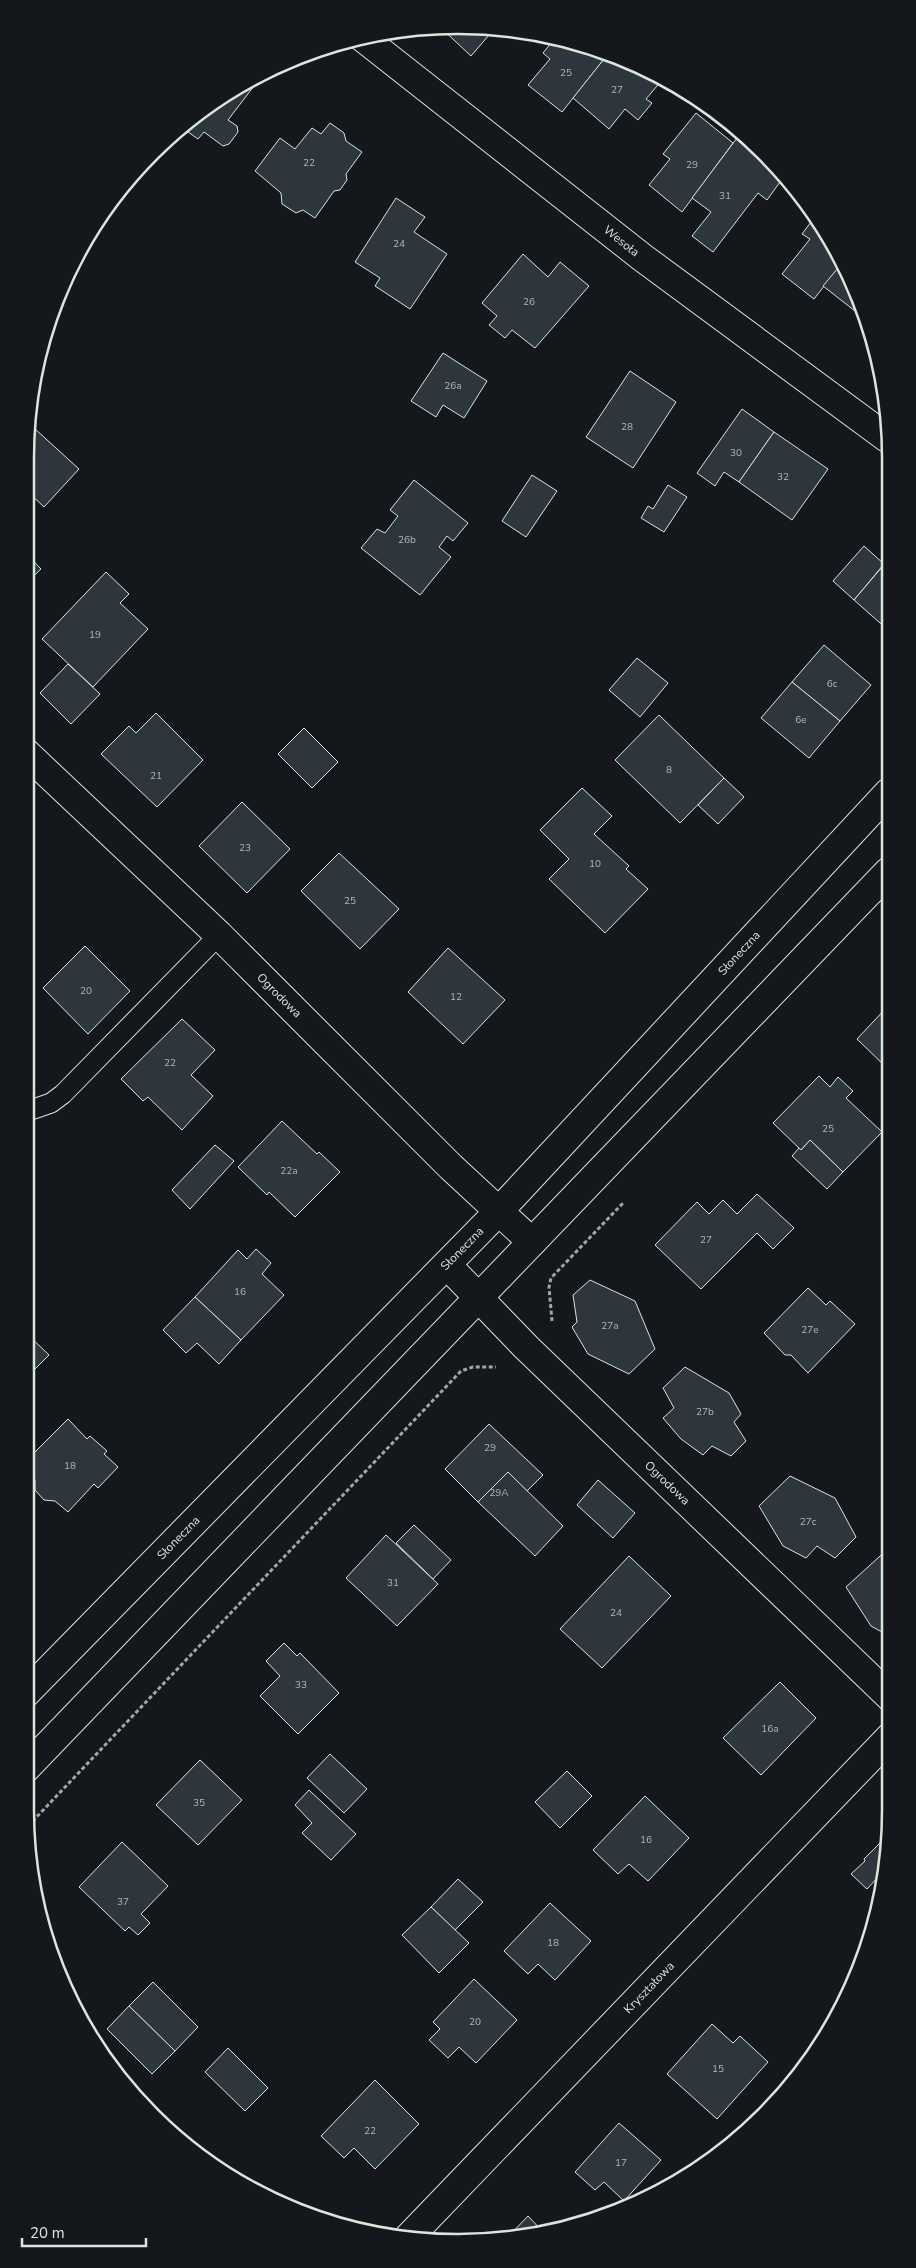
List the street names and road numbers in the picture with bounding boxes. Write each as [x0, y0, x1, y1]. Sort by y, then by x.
street label: Wesoła [600, 222, 643, 260]
street label: Słoneczna [714, 927, 764, 979]
street label: Ogrodowa [253, 969, 305, 1021]
street label: Słoneczna [437, 1223, 487, 1274]
street label: Ogrodowa [641, 1457, 694, 1509]
street label: Słoneczna [153, 1512, 203, 1563]
street label: Kryształowa [620, 1958, 678, 2017]

